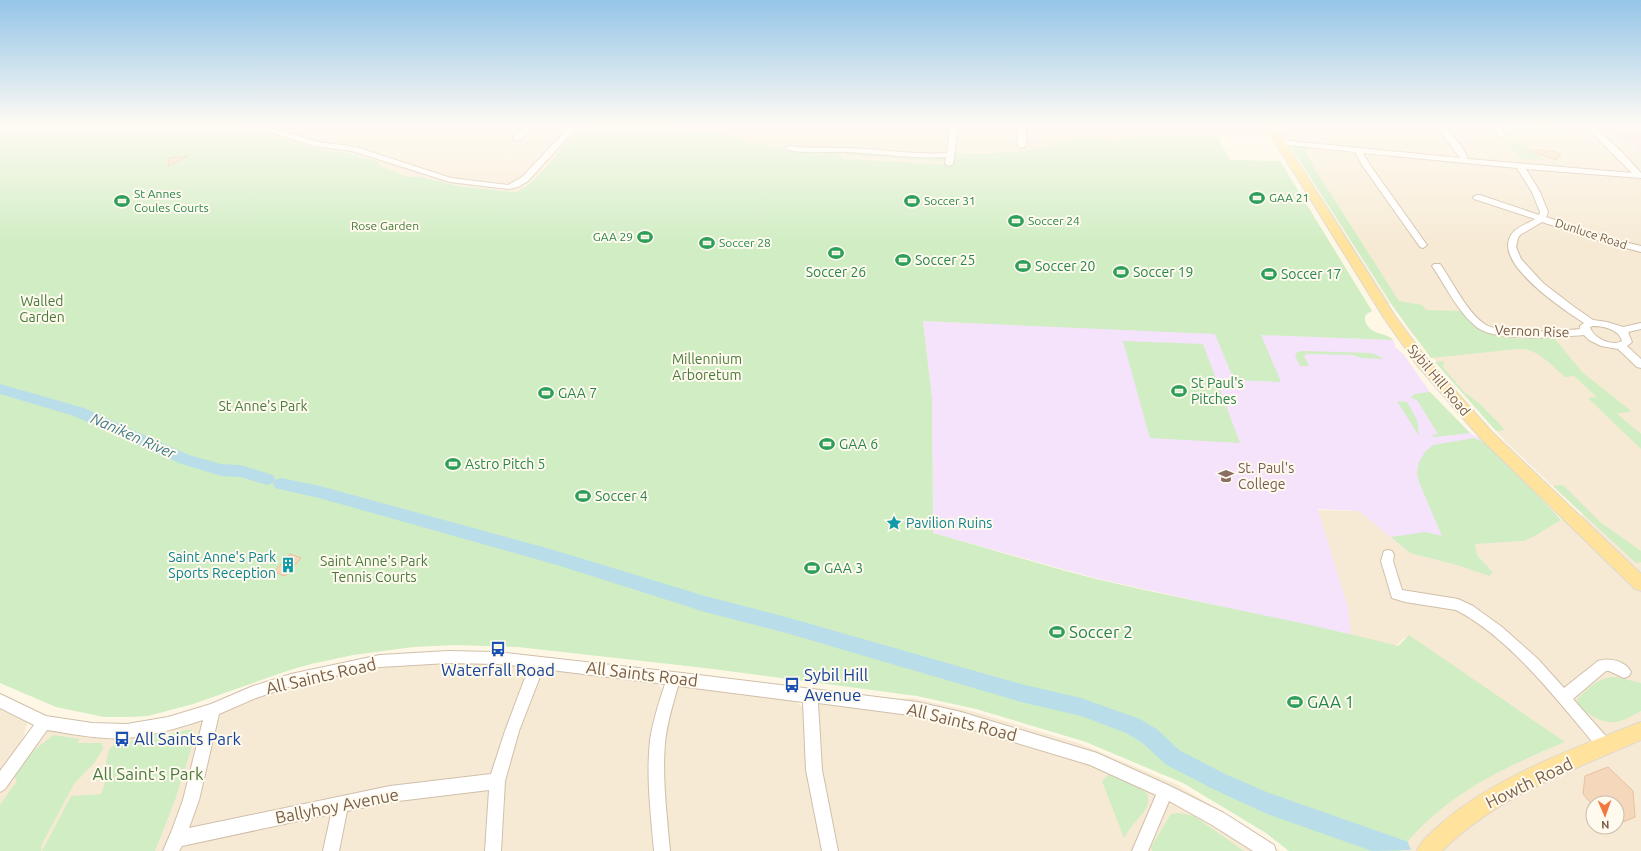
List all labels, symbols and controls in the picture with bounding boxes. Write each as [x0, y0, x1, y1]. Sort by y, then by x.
place label: St Annes Coules Courts [134, 187, 209, 214]
sports icon: GAA 21 [1248, 189, 1266, 207]
place label: GAA 21 [1269, 191, 1309, 204]
sports icon: St Annes Coules Courts [113, 192, 131, 210]
sports icon: Soccer 31 [903, 192, 921, 210]
place label: Soccer 31 [924, 194, 976, 207]
sports icon: Soccer 24 [1007, 212, 1025, 230]
place label: Soccer 24 [1028, 214, 1080, 227]
street label: Dunluce Road [1554, 216, 1629, 251]
park label: Rose Garden [351, 219, 419, 232]
sports icon: GAA 29 [636, 228, 654, 246]
place label: GAA 29 [593, 230, 633, 243]
sports icon: Soccer 28 [698, 234, 716, 252]
place label: Soccer 28 [719, 236, 771, 249]
sports icon: Soccer 26 [827, 244, 845, 262]
sports icon: Soccer 25 [894, 251, 912, 269]
place label: Soccer 25 [915, 252, 976, 268]
sports icon: Soccer 20 [1014, 257, 1032, 275]
place label: Soccer 20 [1035, 258, 1096, 274]
sports icon: Soccer 19 [1112, 263, 1130, 281]
place label: Soccer 26 [806, 264, 866, 280]
place label: Soccer 19 [1133, 264, 1194, 280]
sports icon: Soccer 17 [1260, 265, 1278, 283]
place label: Soccer 17 [1281, 266, 1342, 282]
park label: Walled Garden [19, 293, 65, 325]
street label: Vernon Rise [1494, 322, 1570, 340]
street label: Sybil Hill Road [1404, 341, 1474, 419]
park label: Millennium Arboretum [672, 351, 742, 383]
place label: St Paul's Pitches [1191, 375, 1244, 407]
sports icon: St Paul's Pitches [1170, 382, 1188, 400]
sports icon: GAA 7 [537, 384, 555, 402]
place label: GAA 7 [558, 385, 597, 401]
park label: St Anne's Park [218, 398, 308, 414]
water label: Naniken River [88, 409, 179, 462]
sports icon: GAA 6 [818, 435, 836, 453]
place label: GAA 6 [839, 436, 878, 452]
sports icon: Astro Pitch 5 [444, 455, 462, 473]
place label: Astro Pitch 5 [465, 456, 545, 472]
place label: St. Paul's College [1238, 460, 1294, 492]
school or university icon: St. Paul's College [1217, 467, 1235, 485]
sports icon: Soccer 4 [574, 487, 592, 505]
place label: Soccer 4 [595, 488, 648, 504]
place icon: Pavilion Ruins [885, 514, 903, 532]
place label: Pavilion Ruins [906, 515, 992, 531]
place label: Saint Anne's Park Sports Reception [168, 549, 276, 581]
park label: Saint Anne's Park Tennis Courts [320, 553, 428, 585]
building icon: Saint Anne's Park Sports Reception [279, 556, 297, 574]
sports icon: GAA 3 [803, 559, 821, 577]
place label: GAA 3 [824, 560, 863, 576]
place label: Soccer 2 [1069, 622, 1133, 641]
sports icon: Soccer 2 [1048, 623, 1066, 641]
bus stop icon: Waterfall Road [489, 640, 507, 658]
street label: All Saints Road [264, 654, 378, 697]
street label: All Saints Road [585, 657, 699, 690]
place label: Waterfall Road [441, 660, 555, 679]
place label: Sybil Hill Avenue [804, 665, 868, 704]
bus stop icon: Sybil Hill Avenue [783, 676, 801, 694]
place label: GAA 1 [1307, 692, 1354, 711]
sports icon: GAA 1 [1286, 693, 1304, 711]
street label: All Saints Road [905, 699, 1019, 744]
place label: All Saints Park [134, 729, 241, 748]
bus stop icon: All Saints Park [113, 730, 131, 748]
street label: Howth Road [1482, 753, 1575, 812]
park label: All Saint's Park [92, 764, 204, 783]
street label: Ballyhoy Avenue [273, 784, 400, 827]
north arrow [1585, 795, 1625, 835]
text: N [1601, 819, 1610, 831]

